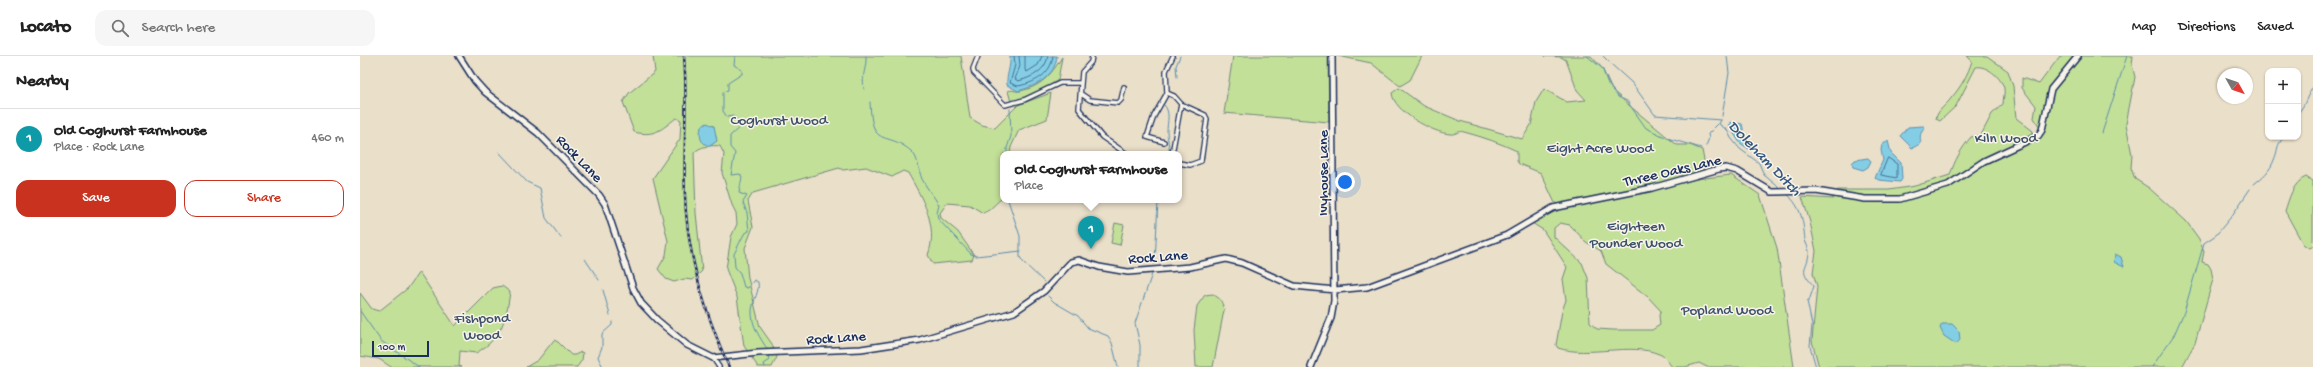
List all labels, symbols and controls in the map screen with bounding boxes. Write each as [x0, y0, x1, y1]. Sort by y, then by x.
search box [95, 10, 375, 46]
text: Locato [20, 16, 71, 39]
icon: search [109, 17, 131, 39]
text: Search here [141, 19, 215, 37]
text: Map [2132, 19, 2156, 36]
text: Directions [2178, 19, 2235, 36]
text: Saved [2257, 19, 2293, 36]
north arrow [2217, 68, 2253, 104]
map controls [2265, 68, 2301, 140]
button: + [2265, 68, 2301, 104]
text: Nearby [16, 72, 69, 92]
button: − [2265, 104, 2301, 140]
park label: Coghurst Wood [730, 112, 829, 130]
water label: Doleham Ditch [1723, 118, 1804, 201]
text: Old Coghurst Farmhouse [54, 122, 207, 140]
street label: Ivyhouse Lane [1315, 130, 1333, 216]
park label: Kiln Wood [1975, 130, 2039, 148]
text: 1 [26, 131, 32, 146]
text: 460 m [312, 131, 344, 146]
street label: Rock Lane [551, 132, 606, 187]
text: Place · Rock Lane [54, 140, 144, 155]
park label: Eight Acre Wood [1547, 140, 1654, 158]
popup [1000, 151, 1182, 203]
street label: Three Oaks Lane [1621, 152, 1723, 192]
text: Old Coghurst Farmhouse [1015, 161, 1167, 179]
your location [1335, 172, 1355, 192]
text: Place [1015, 179, 1043, 194]
button: Save [16, 180, 176, 217]
button: Share [184, 180, 344, 217]
pin: 1 [1078, 216, 1104, 249]
park label: Eighteen Pounder Wood [1589, 218, 1684, 253]
street label: Rock Lane [1128, 247, 1189, 269]
park label: Popland Wood [1680, 302, 1774, 320]
park label: Fishpond Wood [453, 310, 511, 345]
street label: Rock Lane [806, 328, 867, 350]
scale bar [372, 339, 429, 358]
text: 100 m [378, 342, 405, 354]

